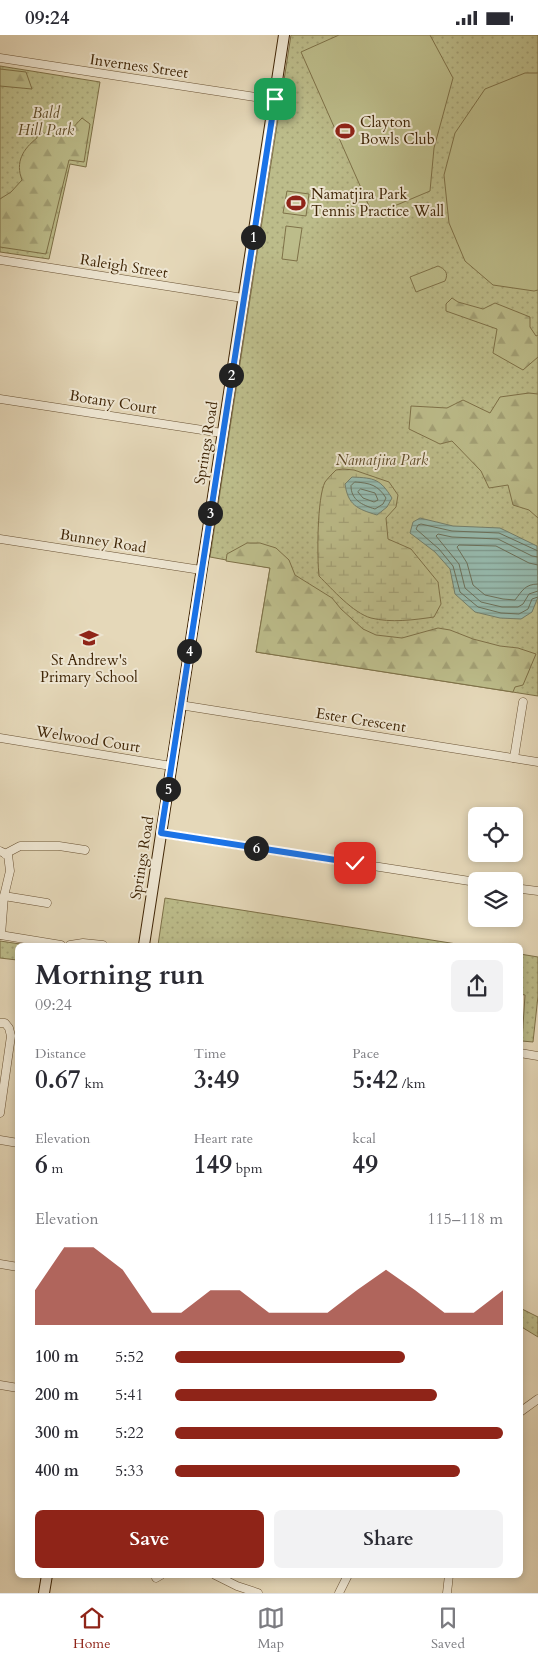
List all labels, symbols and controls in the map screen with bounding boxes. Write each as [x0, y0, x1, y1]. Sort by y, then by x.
text: 09:24 [25, 5, 69, 31]
street label: Inverness Street [89, 49, 190, 83]
pin [254, 78, 296, 120]
icon: arrive [261, 85, 289, 113]
park label: Bald Hill Park [18, 103, 75, 140]
place label: Clayton Bowls Club [360, 112, 435, 149]
sports icon: Clayton Bowls Club [334, 120, 356, 142]
place label: Namatjira Park Tennis Practice Wall [311, 184, 444, 221]
sports icon: Namatjira Park Tennis Practice Wall [285, 192, 307, 214]
pin: 1 [240, 225, 266, 249]
text: 1 [250, 228, 257, 247]
street label: Raleigh Street [79, 249, 170, 283]
pin: 2 [218, 363, 244, 387]
text: 2 [228, 366, 235, 385]
street label: Botany Court [68, 385, 158, 419]
street label: Springs Road [190, 400, 222, 486]
park label: Namatjira Park [336, 450, 429, 470]
pin: 3 [198, 501, 222, 525]
text: 3 [207, 504, 214, 523]
street label: Bunney Road [58, 524, 148, 558]
school or university icon: St Andrew's Primary School [78, 627, 100, 649]
pin: 4 [176, 639, 202, 663]
text: 4 [186, 642, 193, 661]
place label: St Andrew's Primary School [40, 650, 138, 687]
street label: Ester Crescent [314, 703, 408, 737]
street label: Welwood Court [33, 721, 142, 757]
pin: 5 [156, 777, 180, 801]
text: 5 [165, 780, 172, 799]
map controls [468, 807, 523, 927]
button: locate [468, 807, 523, 862]
street label: Springs Road [126, 815, 158, 901]
pin: 6 [244, 835, 268, 861]
text: 6 [253, 839, 260, 858]
pin [334, 842, 376, 884]
icon: check [341, 849, 369, 877]
button: layers [468, 872, 523, 927]
text: Morning run [35, 956, 204, 994]
button: share [451, 960, 503, 1012]
text: 09:24 [35, 994, 72, 1016]
text: Distance [35, 1044, 86, 1063]
text: Time [194, 1044, 226, 1063]
text: Pace [352, 1044, 379, 1063]
text: 0.67 [35, 1063, 81, 1097]
text: 3:49 [194, 1063, 239, 1097]
text: 5:42 [352, 1063, 398, 1097]
text: km [81, 1074, 104, 1093]
text: /km [398, 1074, 426, 1093]
text: Elevation [35, 1129, 91, 1148]
text: Heart rate [194, 1129, 253, 1148]
text: kcal [352, 1129, 376, 1148]
text: 6 [35, 1148, 48, 1182]
text: 149 [194, 1148, 232, 1182]
text: 49 [352, 1148, 378, 1182]
text: m [48, 1159, 63, 1178]
text: bpm [232, 1159, 263, 1178]
text: Elevation [35, 1208, 99, 1230]
text: 115–118 m [427, 1208, 503, 1230]
text: 100 m [35, 1346, 79, 1368]
text: 5:52 [115, 1346, 144, 1368]
text: 200 m [35, 1384, 79, 1406]
text: 5:41 [115, 1384, 144, 1406]
text: 300 m [35, 1422, 79, 1444]
text: 5:22 [115, 1422, 144, 1444]
text: 400 m [35, 1460, 79, 1482]
text: 5:33 [115, 1460, 144, 1482]
button: Save [35, 1510, 264, 1568]
button: Share [274, 1510, 503, 1568]
tab: Home [73, 1604, 111, 1653]
tab: Map [257, 1604, 285, 1653]
tab: Saved [431, 1604, 465, 1653]

